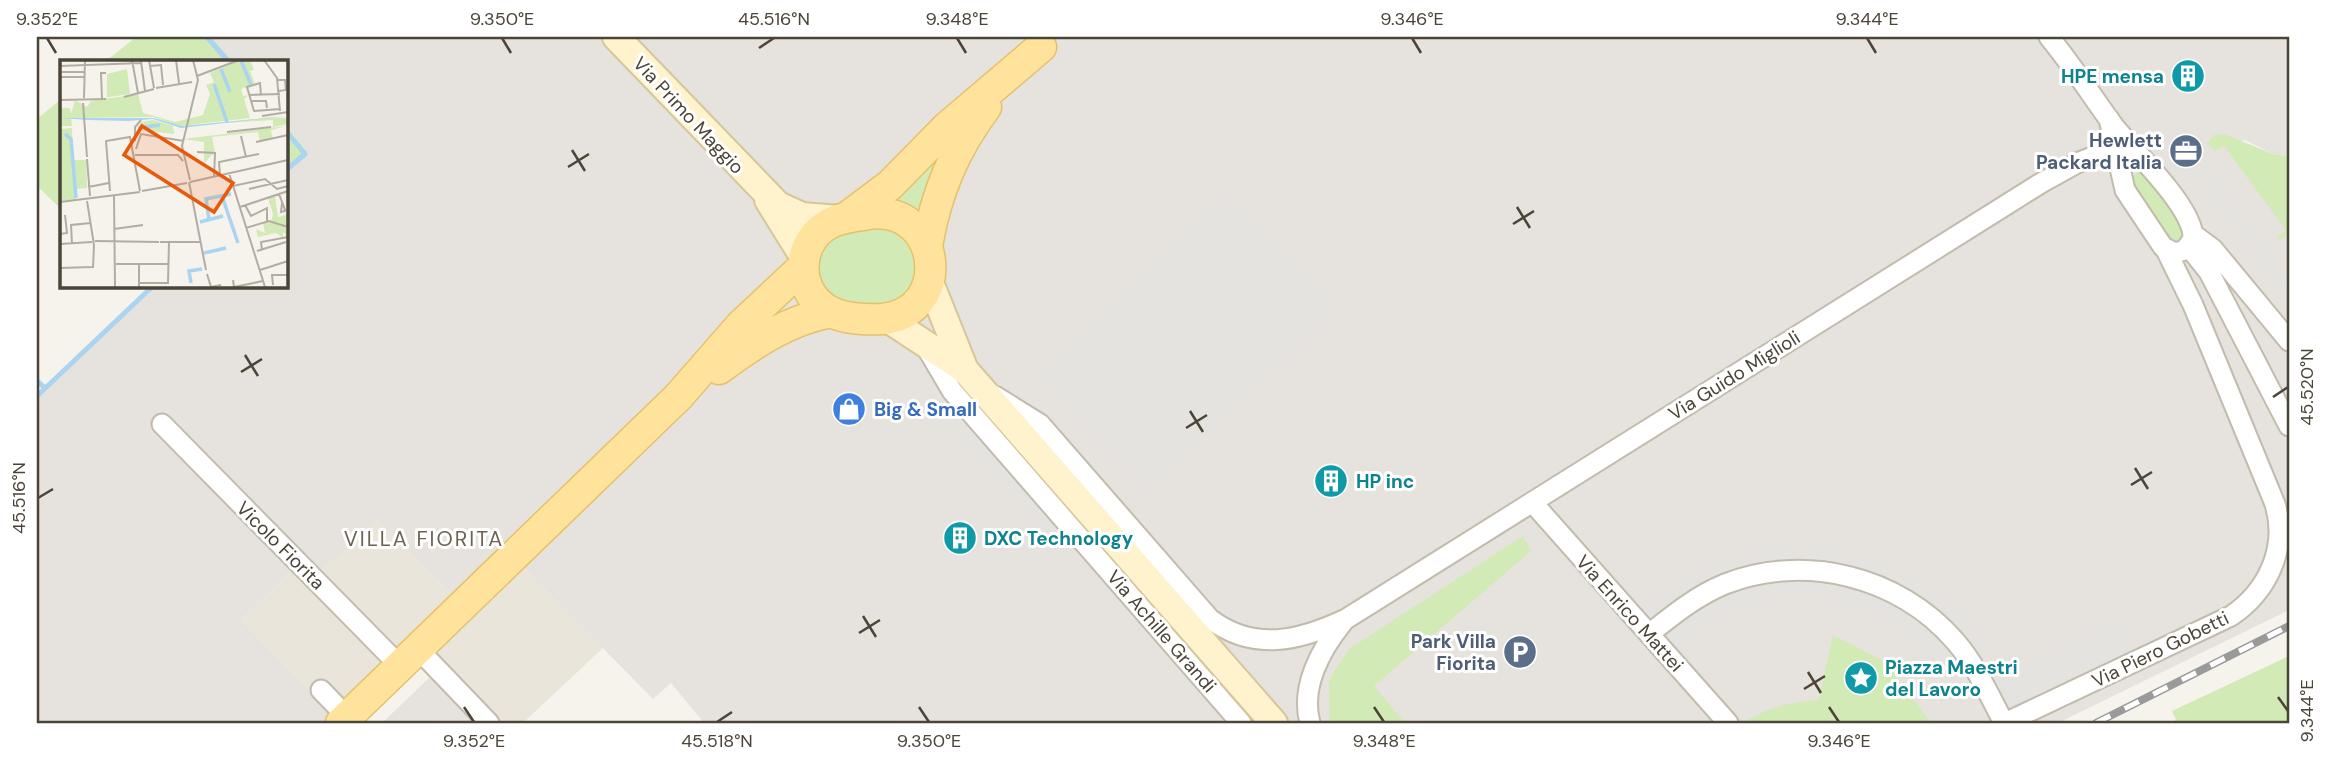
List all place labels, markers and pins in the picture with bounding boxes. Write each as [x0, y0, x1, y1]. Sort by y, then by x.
building icon: HPE mensa [2169, 57, 2207, 95]
place label: HPE mensa [2061, 64, 2164, 89]
place label: Hewlett Packard Italia [2036, 128, 2162, 175]
office icon: Hewlett Packard Italia [2167, 132, 2205, 170]
shop icon: Big & Small [830, 390, 868, 428]
place label: Big & Small [874, 397, 977, 422]
building icon: HP inc [1312, 462, 1350, 500]
place label: HP inc [1356, 469, 1414, 494]
building icon: DXC Technology [941, 519, 979, 557]
place label: DXC Technology [984, 526, 1134, 551]
place label: Park Villa Fiorita [1411, 629, 1496, 676]
parking icon: Park Villa Fiorita [1501, 633, 1539, 671]
place label: Piazza Maestri del Lavoro [1885, 655, 2018, 702]
place icon: Piazza Maestri del Lavoro [1842, 659, 1880, 697]

